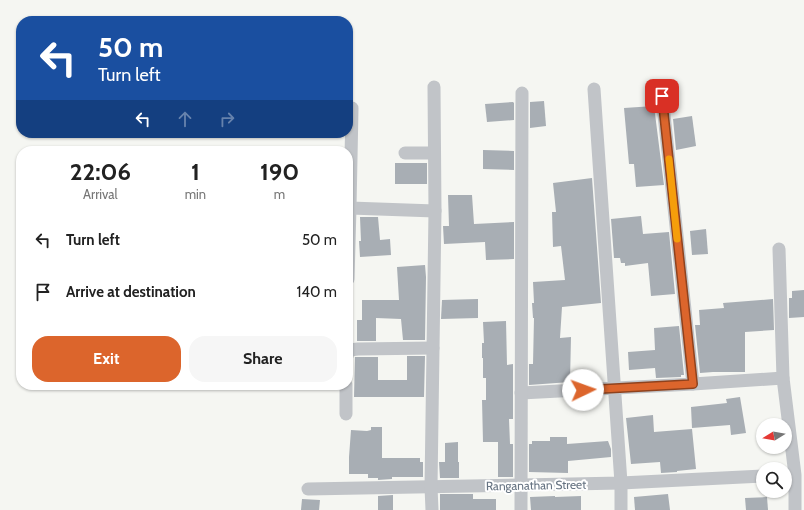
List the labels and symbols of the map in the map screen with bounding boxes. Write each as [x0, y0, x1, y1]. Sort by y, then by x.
pin [645, 79, 679, 113]
position arrow [562, 369, 604, 411]
north arrow [756, 418, 792, 454]
street label: Ranganathan Street [486, 477, 586, 493]

